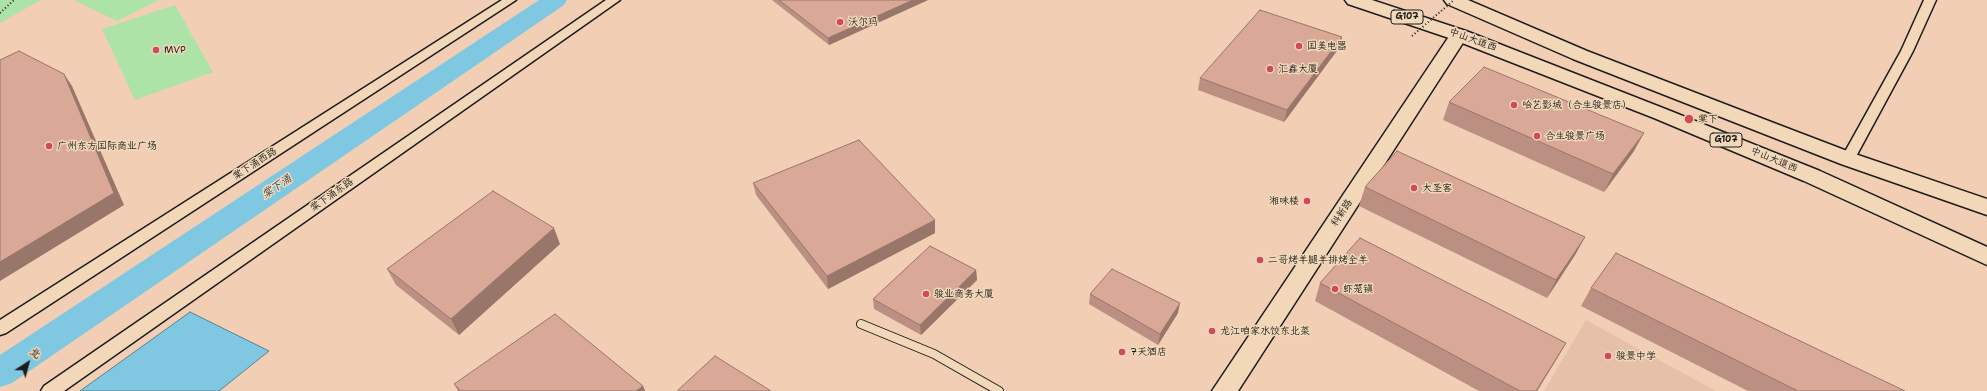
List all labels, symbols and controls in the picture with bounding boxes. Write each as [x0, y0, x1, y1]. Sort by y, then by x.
road number: G107 [1391, 10, 1423, 24]
place label: 沃尔玛 [848, 16, 878, 28]
marker: 沃尔玛 [835, 17, 845, 27]
street label: 中山大道西 [1447, 26, 1499, 54]
place label: 国美电器 [1307, 40, 1347, 52]
marker: 国美电器 [1294, 41, 1304, 51]
place label: MVP [164, 44, 186, 56]
marker: MVP [151, 45, 161, 55]
place label: 汇鑫大厦 [1278, 63, 1318, 75]
marker: 汇鑫大厦 [1265, 64, 1275, 74]
place label: 哈艺影城（合生骏景店） [1522, 99, 1632, 111]
marker: 哈艺影城（合生骏景店） [1509, 100, 1519, 110]
marker: 棠下 [1683, 113, 1695, 125]
place label: 棠下 [1698, 113, 1718, 125]
place label: 合生骏景广场 [1545, 130, 1605, 142]
marker: 合生骏景广场 [1532, 131, 1542, 141]
road number: G107 [1710, 133, 1742, 147]
place label: 广州东方国际商业广场 [57, 140, 157, 152]
marker: 广州东方国际商业广场 [44, 141, 54, 151]
street label: 棠下涌西路 [231, 145, 279, 183]
street label: 中山大道西 [1749, 145, 1799, 175]
water label: 棠下涌 [260, 172, 294, 202]
street label: 棠下涌东路 [308, 176, 356, 214]
place label: 大圣客 [1422, 182, 1452, 194]
marker: 大圣客 [1409, 183, 1419, 193]
place label: 湘味楼 [1269, 195, 1299, 207]
marker: 湘味楼 [1302, 196, 1312, 206]
street label: 科新路 [1329, 197, 1355, 229]
place label: 二哥烤羊腿羊排烤全羊 [1268, 254, 1368, 266]
marker: 二哥烤羊腿羊排烤全羊 [1255, 255, 1265, 265]
place label: 虾笼镇 [1343, 283, 1373, 295]
marker: 虾笼镇 [1330, 284, 1340, 294]
place label: 骏业商务大厦 [934, 288, 994, 300]
marker: 骏业商务大厦 [921, 289, 931, 299]
place label: 龙江咱家水饺东北菜 [1220, 325, 1310, 337]
marker: 龙江咱家水饺东北菜 [1207, 326, 1217, 336]
north arrow [8, 343, 48, 383]
text: 北 [26, 344, 44, 362]
place label: 7天酒店 [1130, 346, 1167, 358]
marker: 7天酒店 [1117, 347, 1127, 357]
place label: 骏景中学 [1616, 350, 1656, 362]
marker: 骏景中学 [1603, 351, 1613, 361]

